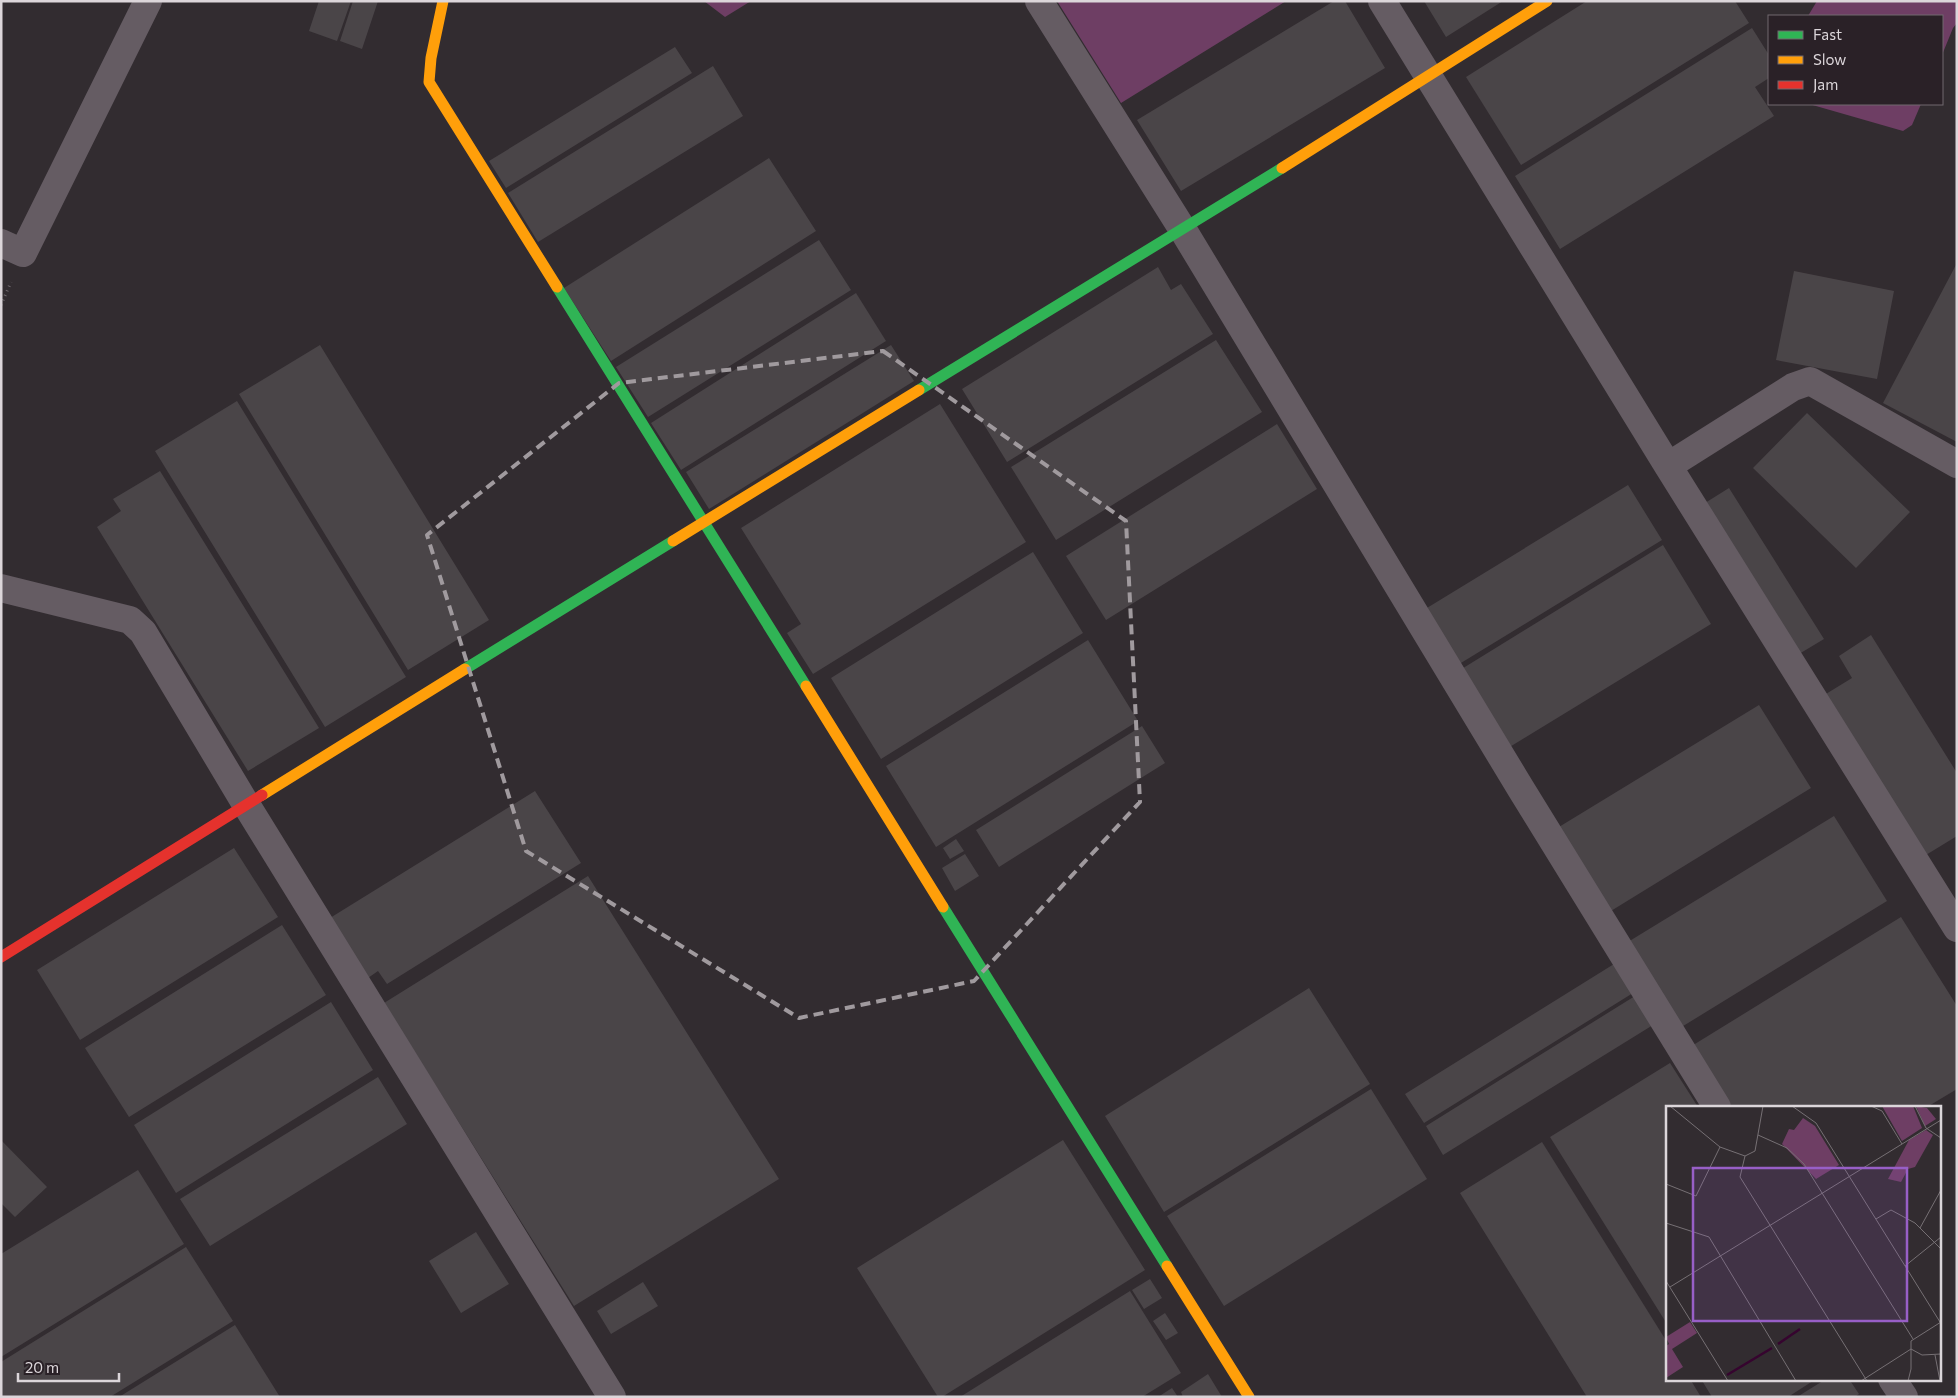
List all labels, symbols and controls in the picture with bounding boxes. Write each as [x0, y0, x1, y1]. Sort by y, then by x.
legend [1768, 15, 1943, 105]
text: Fast [1813, 25, 1842, 43]
text: Slow [1813, 50, 1846, 68]
text: Jam [1813, 75, 1838, 93]
inset map [1666, 1106, 1940, 1380]
scale bar [18, 1350, 119, 1382]
text: 20 m [25, 1358, 59, 1376]

